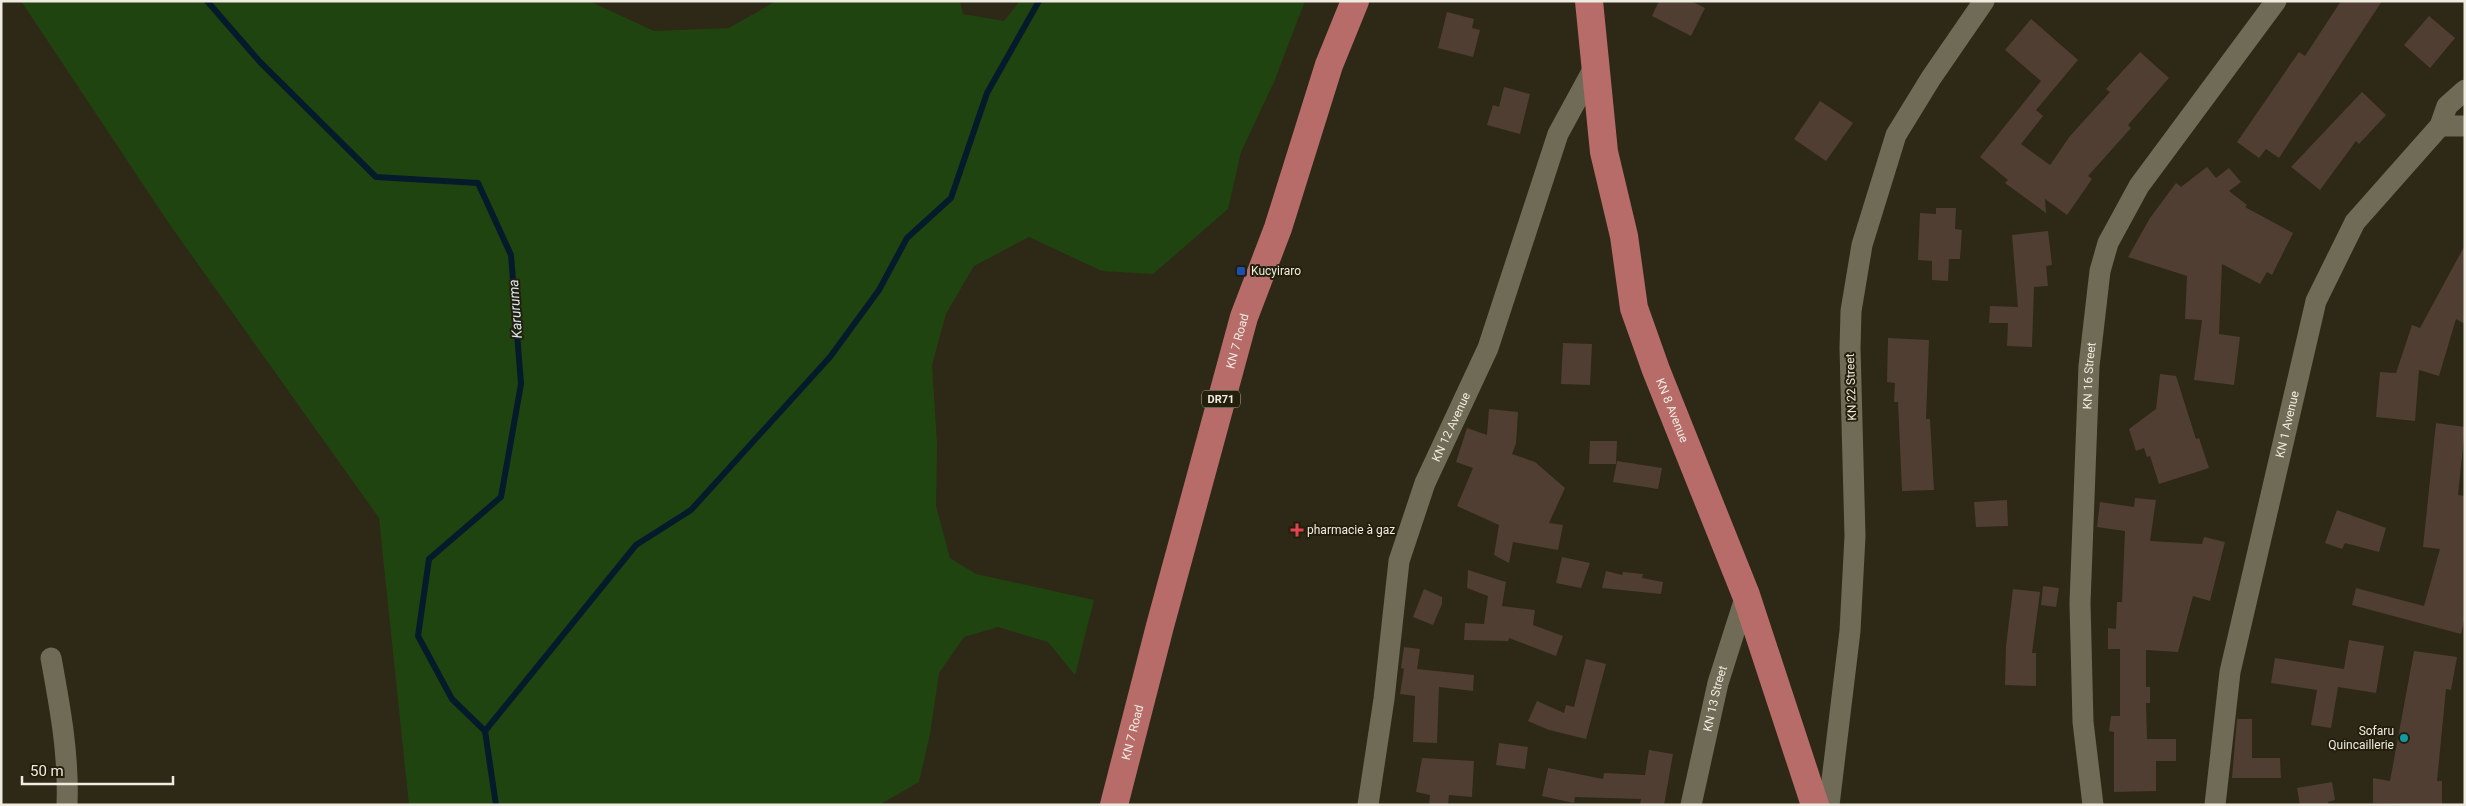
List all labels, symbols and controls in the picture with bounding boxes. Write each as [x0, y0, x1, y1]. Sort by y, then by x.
place label: Kucyiraro [1251, 264, 1301, 278]
marker: Kucyiraro [1235, 265, 1247, 277]
water label: Karuruma [505, 279, 525, 339]
street label: KN 7 Road [1223, 312, 1252, 370]
street label: KN 16 Street [2080, 341, 2099, 410]
street label: KN 22 Street [1843, 353, 1859, 421]
street label: KN 8 Avenue [1653, 376, 1691, 445]
road number: DR71 [1202, 390, 1240, 408]
street label: KN 12 Avenue [1429, 390, 1473, 464]
street label: KN 1 Avenue [2273, 390, 2302, 459]
place label: pharmacie à gaz [1307, 523, 1395, 537]
marker: pharmacie à gaz [1291, 524, 1303, 536]
street label: KN 13 Street [1700, 664, 1730, 733]
street label: KN 7 Road [1119, 703, 1146, 761]
place label: Sofaru Quincaillerie [2328, 724, 2394, 752]
marker: Sofaru Quincaillerie [2398, 732, 2410, 744]
scale bar [22, 754, 174, 786]
text: 50 m [30, 762, 64, 780]

